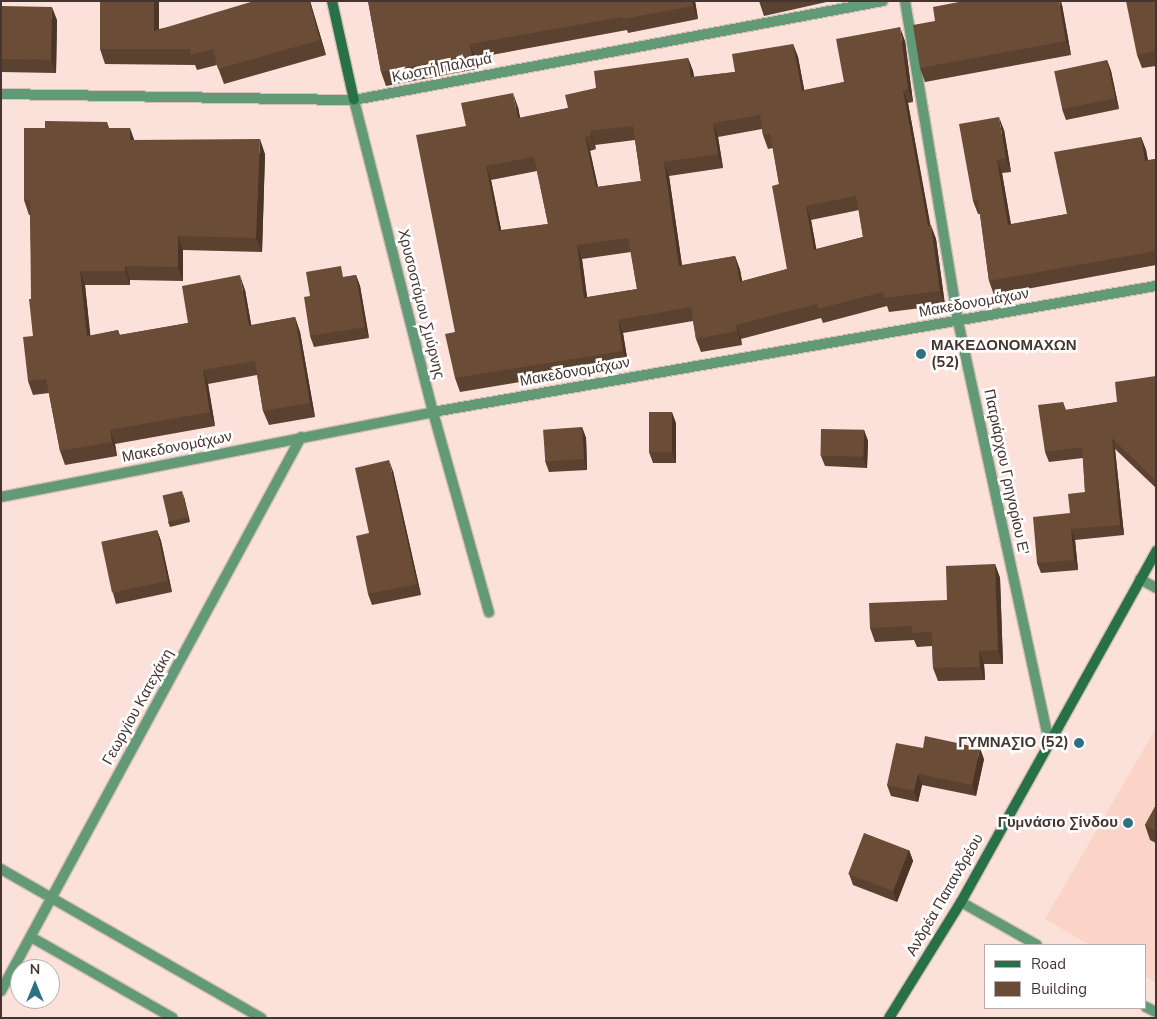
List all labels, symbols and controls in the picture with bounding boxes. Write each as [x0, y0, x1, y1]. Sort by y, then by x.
street label: Κωστή Παλαμά [390, 49, 494, 87]
street label: Χρυσοστόμου Σμύρνης [394, 227, 448, 381]
street label: Μακεδονομάχων [917, 284, 1031, 322]
place label: ΜΑΚΕΔΟΝΟΜΑΧΩΝ (52) [931, 336, 1077, 371]
marker: ΜΑΚΕΔΟΝΟΜΑΧΩΝ (52) [915, 348, 927, 360]
street label: Μακεδονομάχων [518, 353, 632, 391]
street label: Πατριάρχου Γρηγορίου Ε' [980, 388, 1032, 556]
street label: Μακεδονομάχων [120, 428, 234, 466]
street label: Γεωργίου Κατεχάκη [99, 646, 177, 768]
place label: ΓΥΜΝΑΣΙΟ (52) [958, 734, 1069, 752]
marker: ΓΥΜΝΑΣΙΟ (52) [1073, 737, 1085, 749]
place label: Γυμνάσιο Σίνδου [998, 814, 1118, 832]
marker: Γυμνάσιο Σίνδου [1122, 817, 1134, 829]
street label: Ανδρέα Παπανδρέου [903, 831, 987, 959]
legend [984, 944, 1147, 1009]
text: Road [1031, 954, 1066, 974]
north arrow [10, 959, 60, 1009]
text: N [30, 960, 40, 979]
text: Building [1031, 979, 1087, 999]

